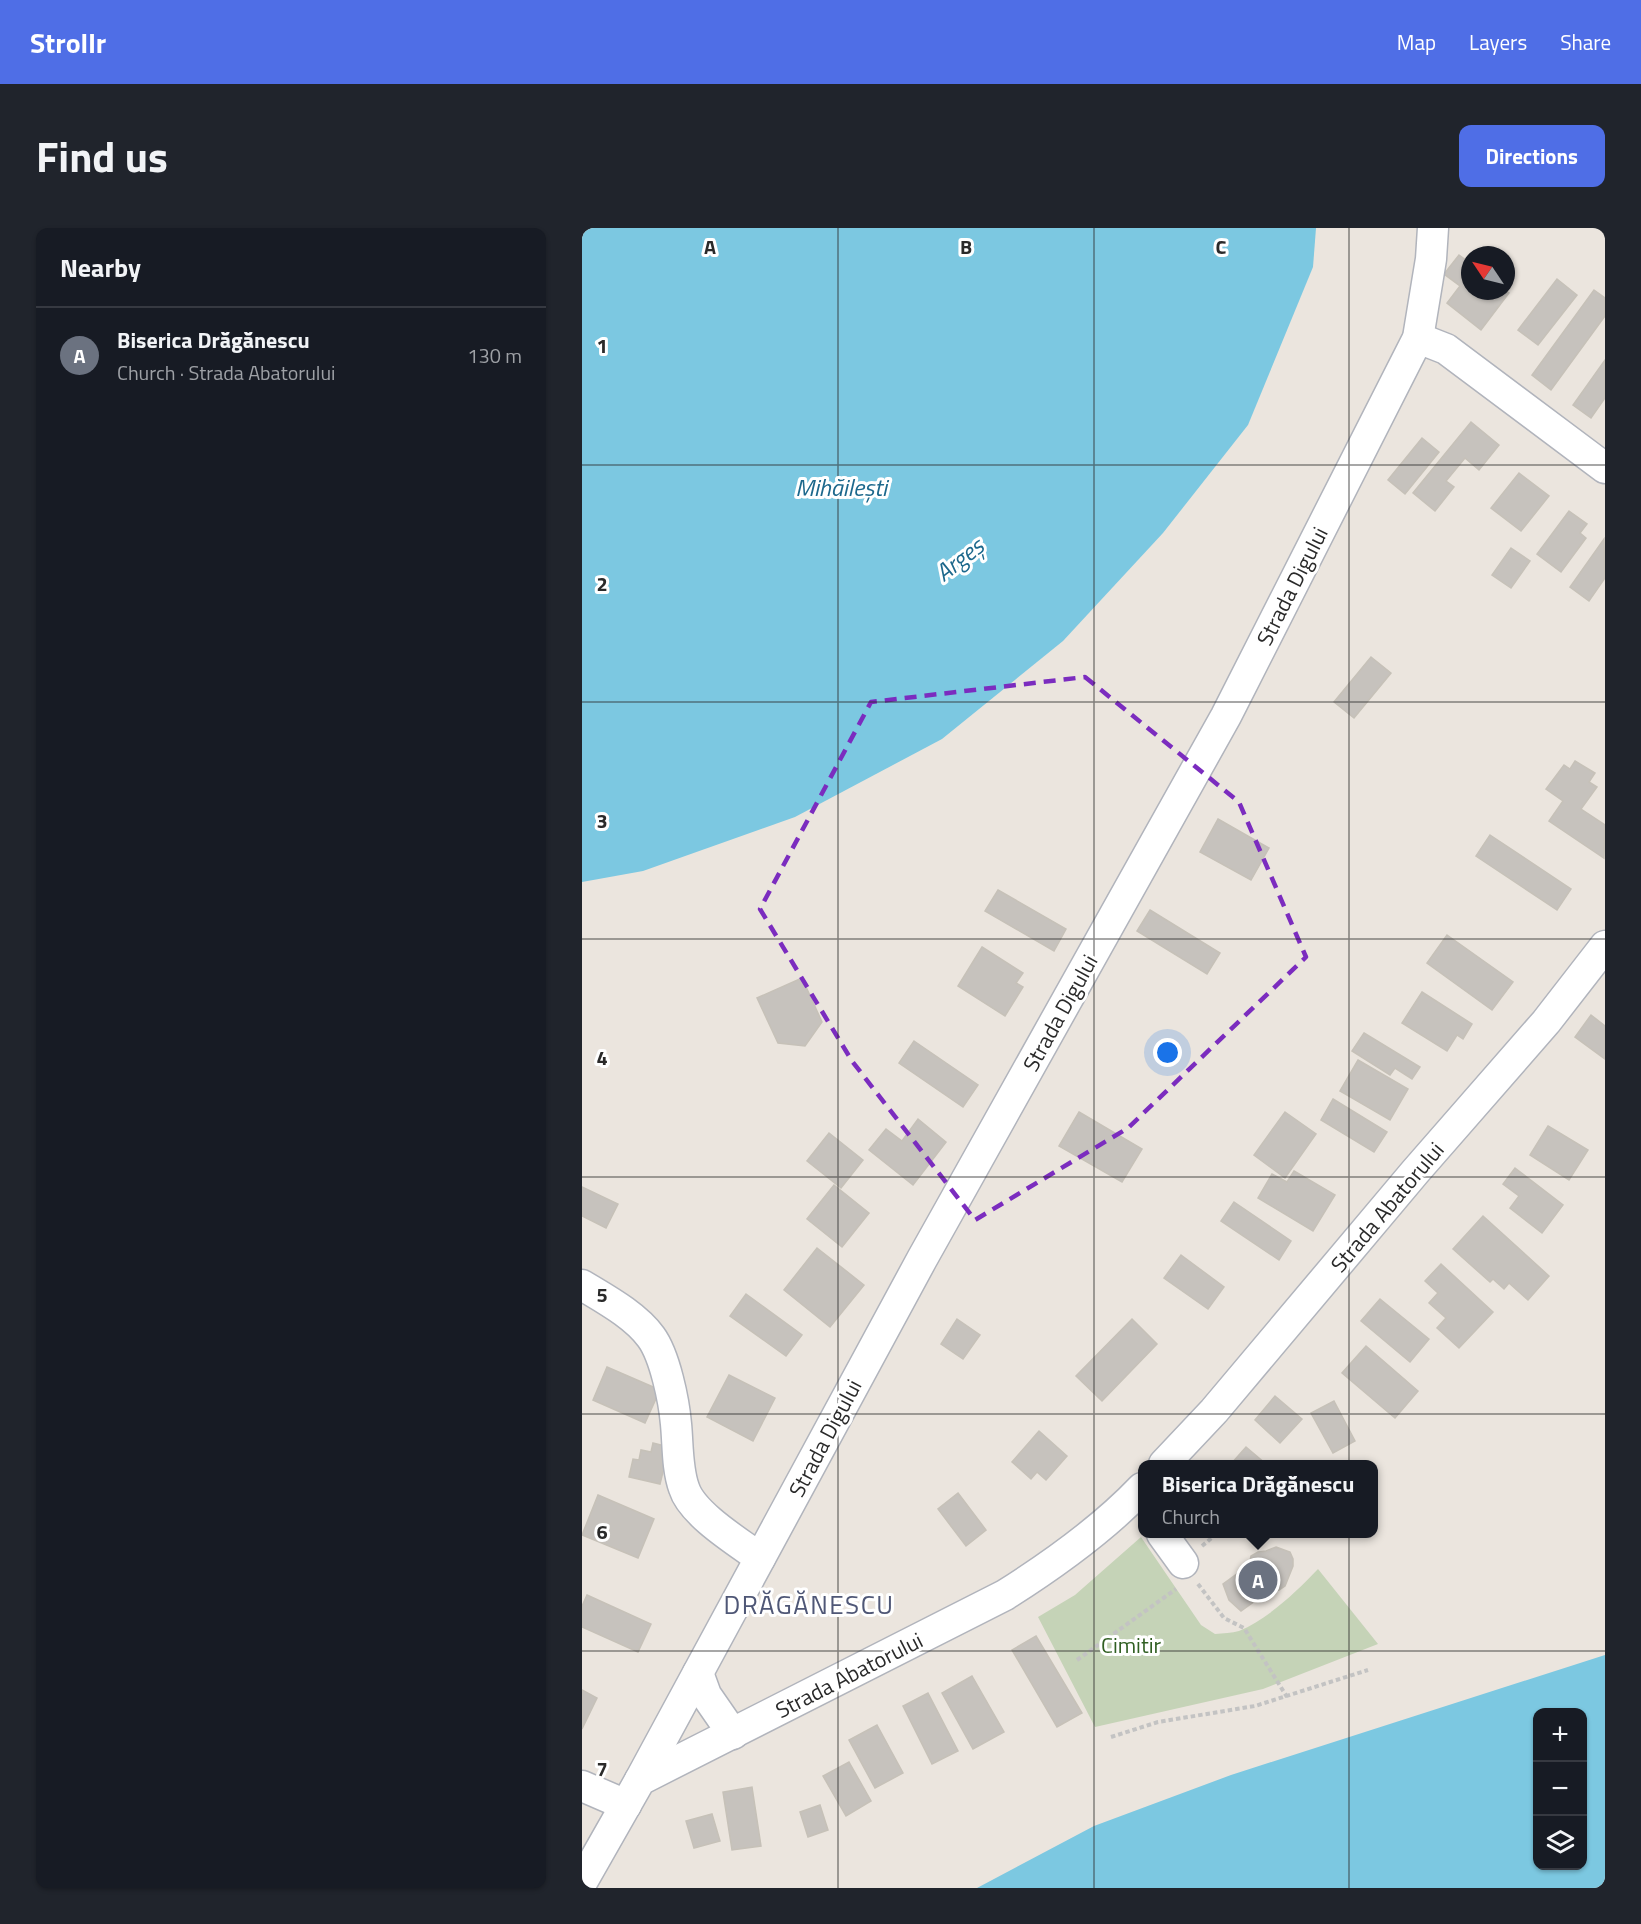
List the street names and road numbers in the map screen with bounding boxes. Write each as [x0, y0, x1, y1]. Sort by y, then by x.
street label: Strada Digului [1248, 521, 1336, 651]
street label: Strada Digului [1014, 948, 1106, 1078]
street label: Strada Abatorului [1322, 1134, 1452, 1280]
street label: Strada Digului [780, 1373, 870, 1503]
street label: Strada Abatorului [769, 1623, 929, 1727]

